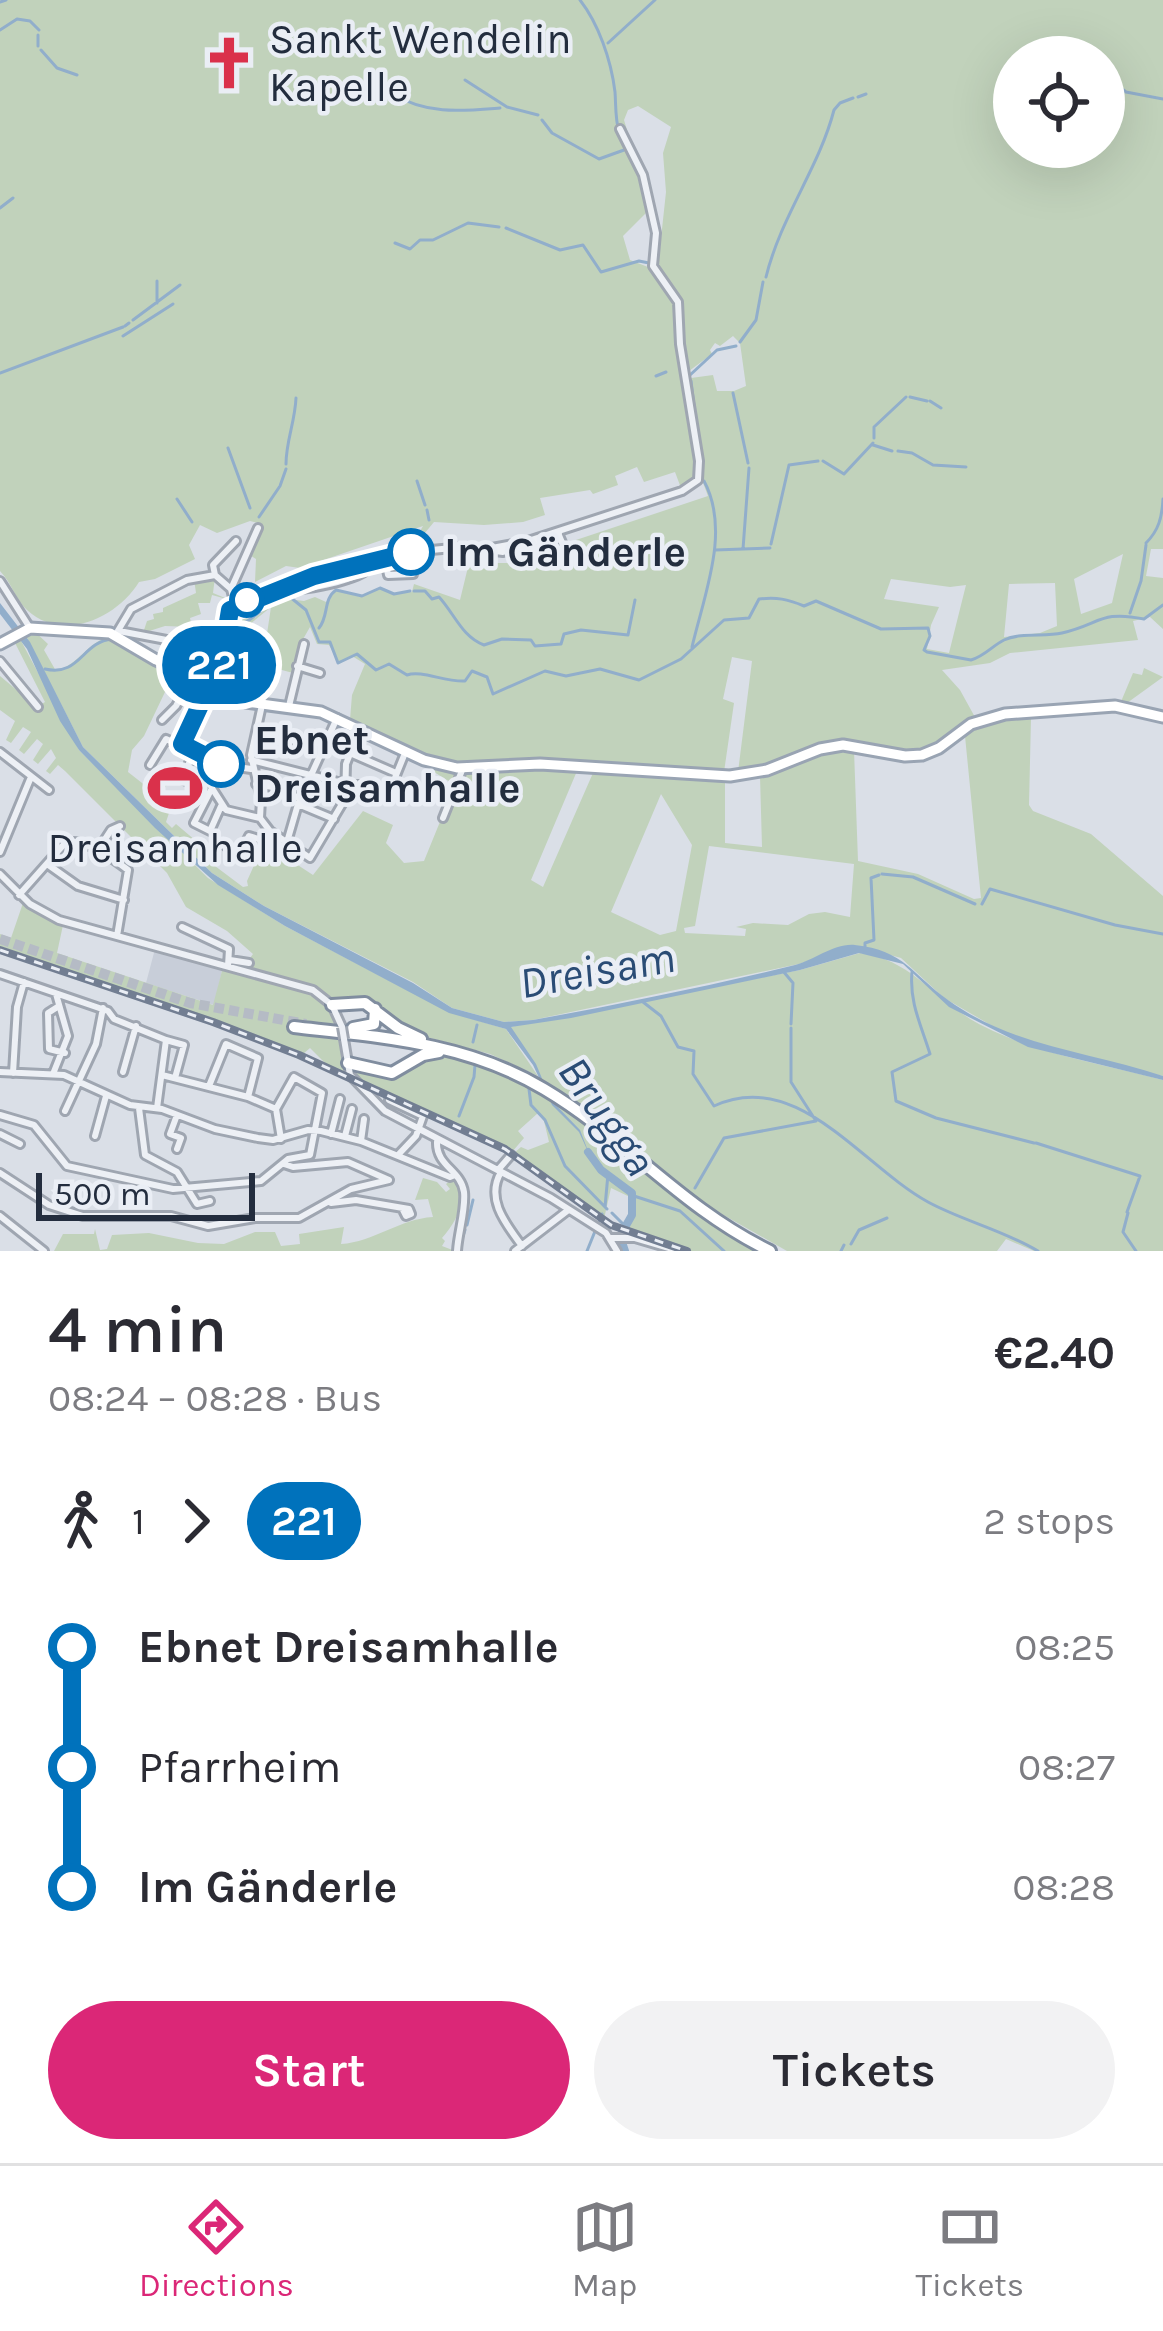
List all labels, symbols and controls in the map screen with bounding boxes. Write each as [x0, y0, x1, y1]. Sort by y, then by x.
place label: Sankt Wendelin Kapelle [269, 14, 571, 112]
church icon: Sankt Wendelin Kapelle [200, 34, 258, 92]
map controls [993, 36, 1125, 168]
button: locate [993, 36, 1125, 168]
place label: Im Gänderle [444, 527, 686, 577]
marker: Im Gänderle [389, 530, 433, 574]
unlabelled marker [231, 584, 263, 616]
line badge: 221 [150, 626, 288, 704]
text: 221 [186, 640, 252, 690]
place label: Ebnet Dreisamhalle [254, 715, 521, 813]
marker: Ebnet Dreisamhalle [199, 742, 243, 786]
sports icon: Dreisamhalle [146, 759, 204, 817]
place label: Dreisamhalle [47, 823, 303, 873]
water label: Dreisam [515, 931, 679, 1009]
water label: Brugga [547, 1046, 667, 1186]
scale bar [36, 1167, 255, 1220]
text: 500 m [54, 1175, 151, 1213]
text: 4 min [48, 1291, 227, 1369]
text: €2.40 [994, 1327, 1115, 1379]
text: 08:24 – 08:28 · Bus [48, 1375, 382, 1421]
icon: walk [48, 1488, 114, 1554]
icon: forward [163, 1488, 229, 1554]
text: 221 [271, 1496, 337, 1546]
text: 1 [132, 1498, 145, 1544]
text: 2 stops [983, 1498, 1115, 1544]
text: Ebnet Dreisamhalle [138, 1621, 559, 1673]
text: 08:25 [1014, 1624, 1115, 1670]
text: Pfarrheim [138, 1741, 341, 1793]
text: 08:27 [1018, 1744, 1115, 1790]
text: Im Gänderle [138, 1861, 397, 1913]
text: 08:28 [1012, 1864, 1115, 1910]
button: Start [48, 2001, 570, 2139]
button: Tickets [594, 2001, 1115, 2139]
tab: Directions [139, 2194, 294, 2304]
tab: Map [572, 2194, 638, 2304]
tab: Tickets [915, 2194, 1024, 2304]

